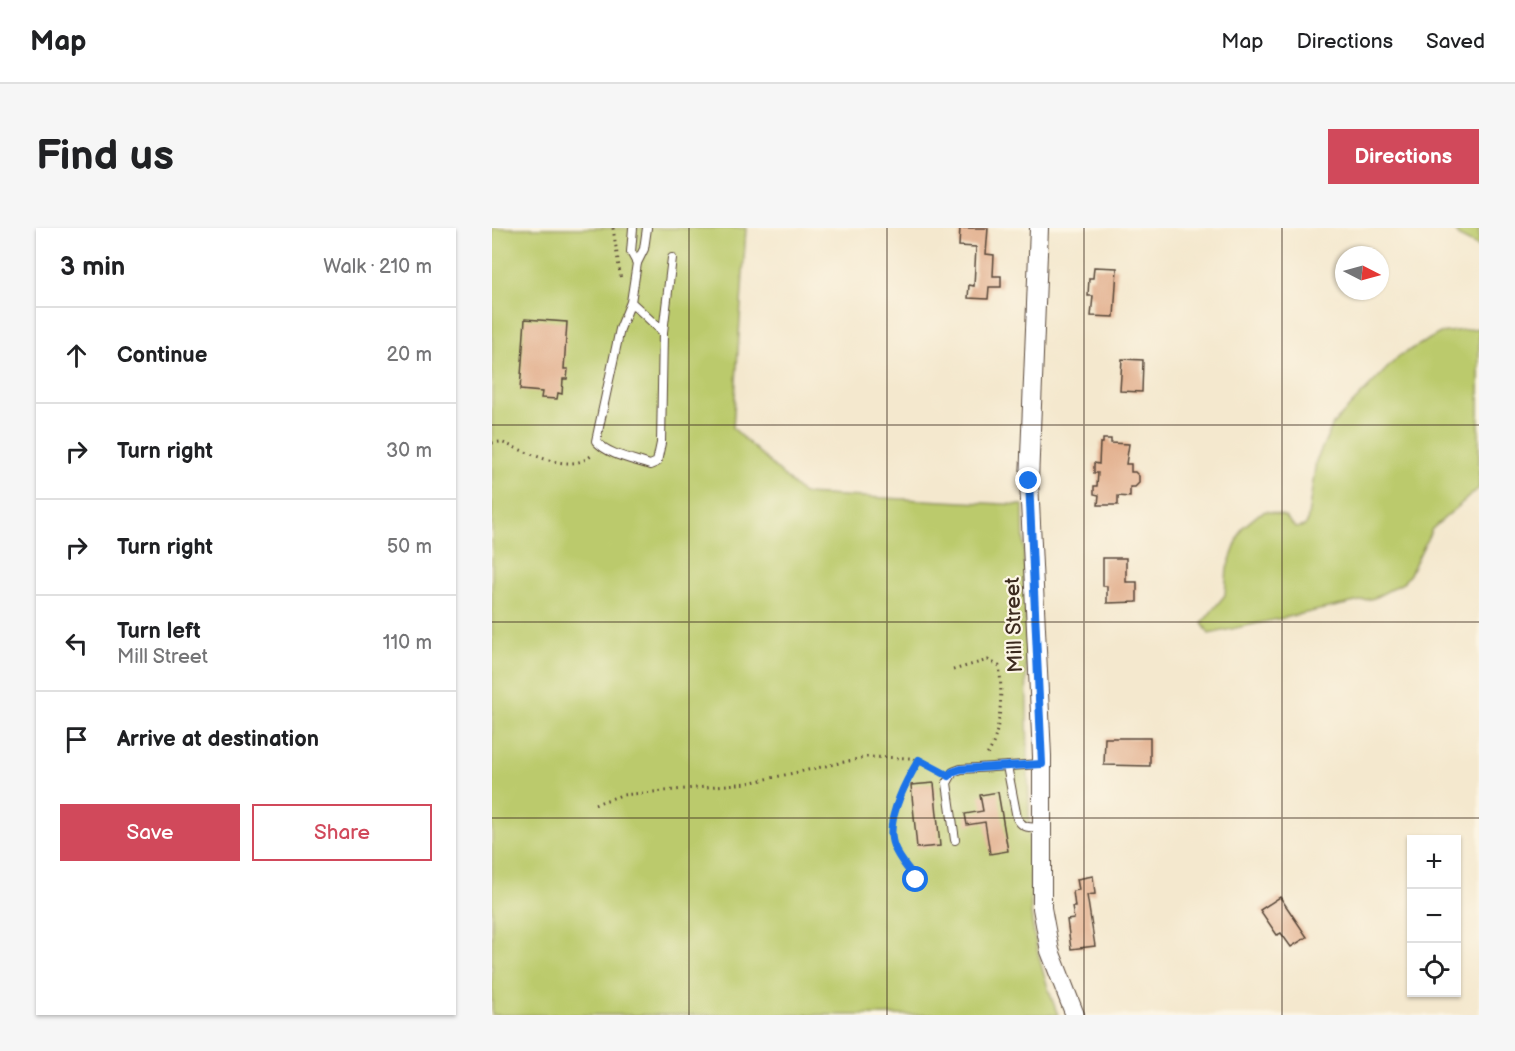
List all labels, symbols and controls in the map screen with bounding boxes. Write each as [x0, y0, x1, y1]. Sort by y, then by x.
text: Map [30, 25, 86, 58]
text: Map [1221, 29, 1264, 54]
text: Directions [1297, 29, 1393, 54]
text: Saved [1426, 29, 1485, 54]
button: Directions [1328, 129, 1479, 184]
text: Find us [36, 131, 174, 182]
north arrow [1335, 246, 1389, 300]
text: 3 min [60, 252, 125, 283]
text: Walk · 210 m [323, 255, 432, 279]
icon: ahead [60, 339, 93, 372]
text: Continue [117, 342, 207, 369]
text: 20 m [387, 343, 432, 367]
icon: right [60, 435, 93, 468]
text: Turn right [117, 438, 213, 465]
text: 30 m [386, 439, 432, 463]
route end [1015, 467, 1041, 493]
icon: right [60, 531, 93, 564]
text: Turn right [117, 534, 213, 561]
text: 50 m [387, 535, 432, 559]
street label: Mill Street [1000, 576, 1028, 673]
text: Turn left [117, 618, 201, 645]
icon: left [60, 627, 93, 660]
text: 110 m [383, 631, 432, 655]
text: Mill Street [117, 645, 208, 669]
icon: arrive [60, 723, 93, 756]
text: Arrive at destination [117, 726, 319, 753]
button: Save [60, 804, 240, 861]
button: Share [252, 804, 432, 861]
map controls [1407, 835, 1461, 997]
button: + [1407, 835, 1461, 889]
route start [902, 866, 928, 892]
button: − [1407, 889, 1461, 943]
button: locate [1407, 943, 1461, 997]

